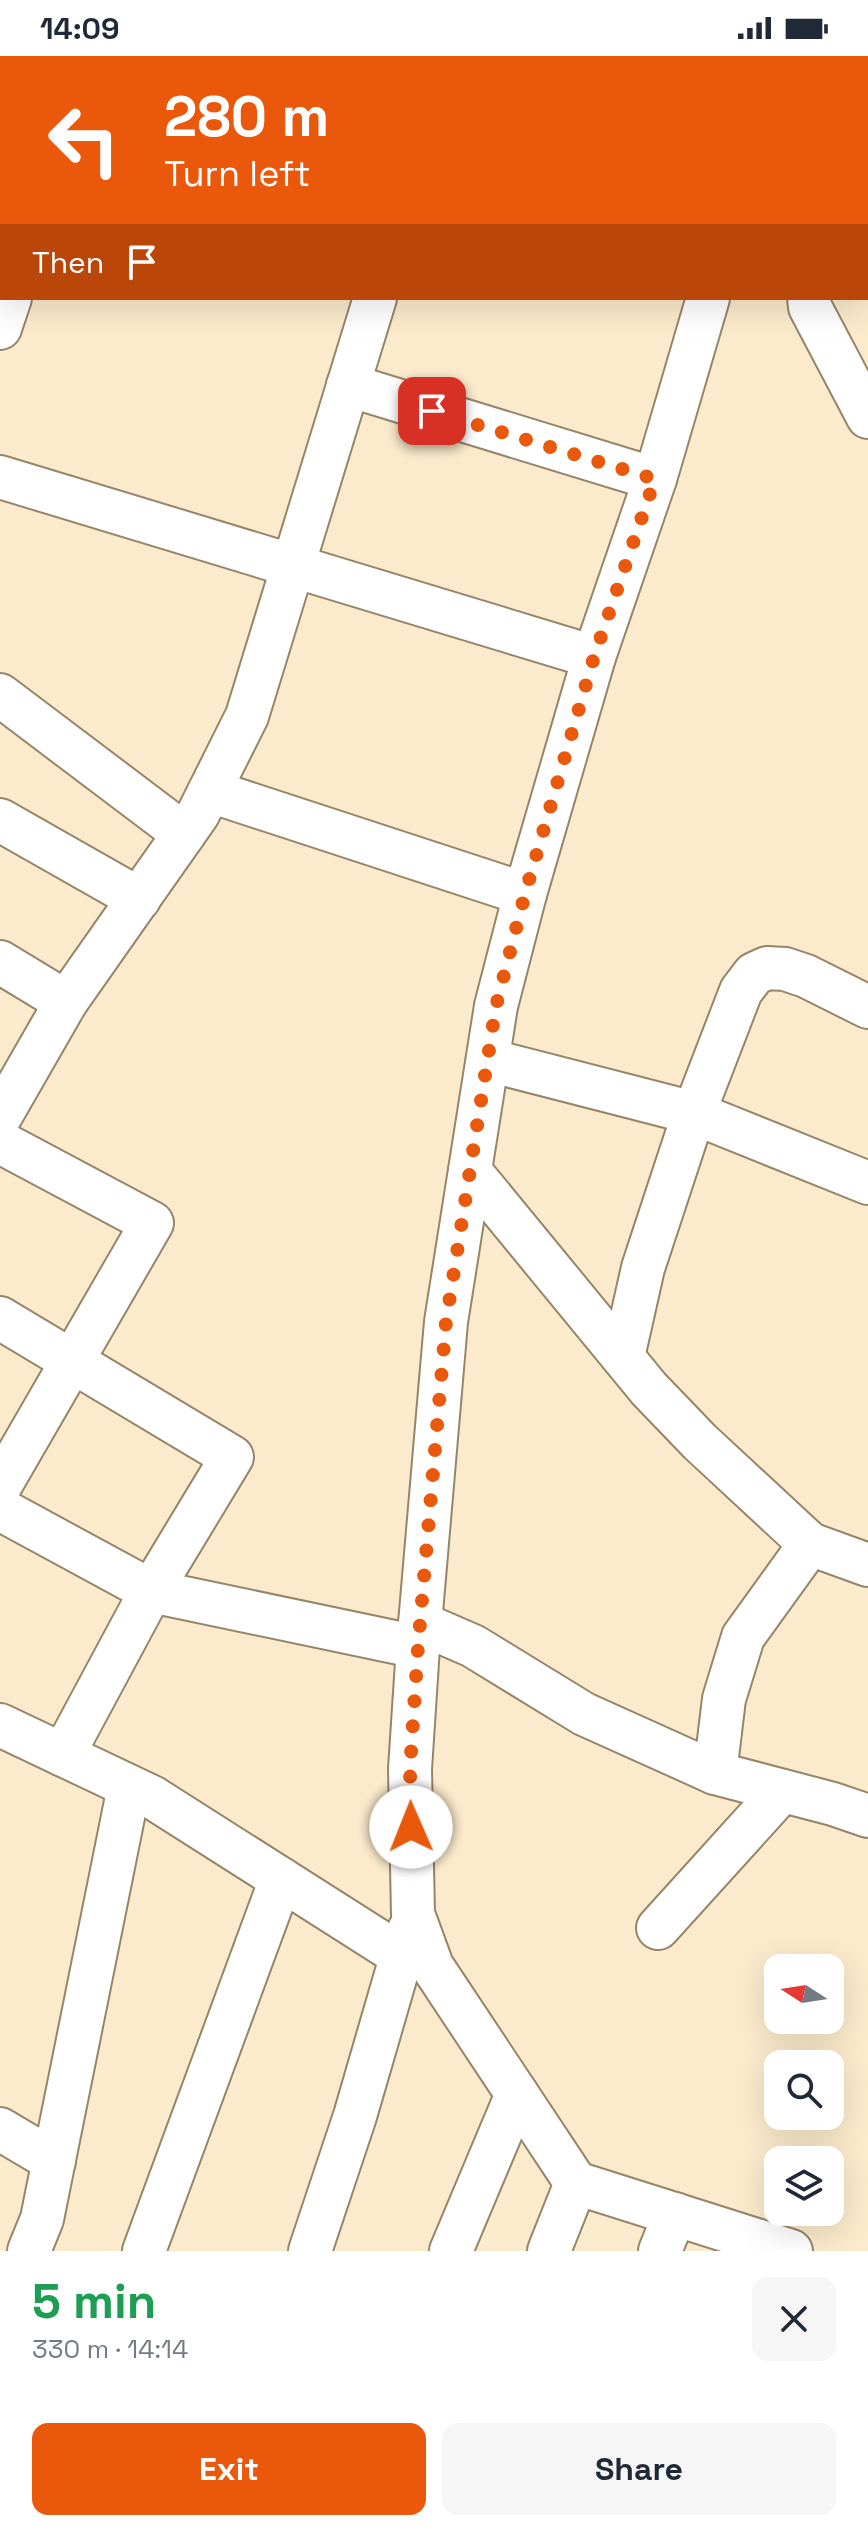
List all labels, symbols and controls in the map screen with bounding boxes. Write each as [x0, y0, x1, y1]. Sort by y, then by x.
text: 14:09 [40, 9, 120, 48]
text: 280 m [164, 81, 329, 152]
icon: left [32, 88, 136, 192]
text: Turn left [164, 151, 311, 197]
icon: arrive [120, 240, 164, 284]
text: Then [32, 243, 104, 282]
pin [398, 377, 466, 445]
icon: arrive [410, 389, 454, 433]
position arrow [369, 1785, 453, 1869]
north arrow [764, 1954, 844, 2034]
map controls [764, 1954, 844, 2226]
button: search [764, 2050, 844, 2130]
button: layers [764, 2146, 844, 2226]
text: 5 min [32, 2271, 156, 2332]
button: close [752, 2277, 836, 2361]
text: 330 m · 14:14 [32, 2332, 188, 2366]
button: Exit [32, 2423, 426, 2515]
button: Share [442, 2423, 836, 2515]

